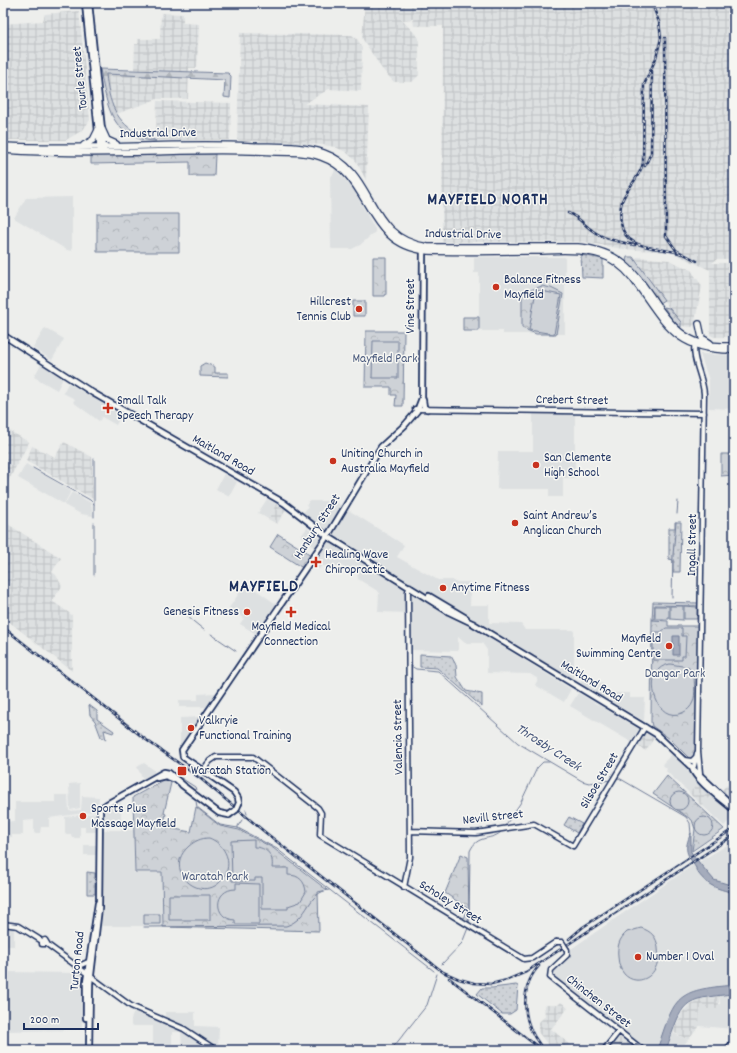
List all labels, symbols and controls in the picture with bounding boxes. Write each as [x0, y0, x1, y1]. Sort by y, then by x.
street label: Tourle Street [68, 45, 94, 111]
street label: Industrial Drive [120, 124, 197, 144]
district label: MAYFIELD NORTH [427, 189, 549, 213]
street label: Industrial Drive [425, 225, 502, 245]
place label: Balance Fitness Mayfield [504, 271, 581, 305]
street label: Vine Street [402, 278, 421, 333]
marker: Balance Fitness Mayfield [491, 282, 501, 292]
place label: Hillcrest Tennis Club [296, 293, 351, 327]
marker: Hillcrest Tennis Club [354, 304, 364, 314]
park label: Mayfield Park [352, 350, 418, 369]
street label: Crebert Street [536, 391, 609, 411]
place label: Small Talk Speech Therapy [117, 392, 194, 426]
marker: Small Talk Speech Therapy [102, 402, 114, 414]
street label: Maitland Road [188, 430, 258, 482]
place label: Uniting Church in Australia Mayfield [341, 445, 429, 479]
place label: San Clemente High School [544, 449, 612, 483]
marker: Uniting Church in Australia Mayfield [328, 456, 338, 466]
marker: San Clemente High School [531, 460, 541, 470]
street label: Hanbury Street [290, 490, 346, 563]
place label: Saint Andrew’s Anglican Church [523, 507, 602, 541]
street label: Ingall Street [683, 513, 703, 576]
marker: Saint Andrew’s Anglican Church [510, 518, 520, 528]
place label: Healing Wave Chiropractic [325, 546, 389, 580]
marker: Healing Wave Chiropractic [310, 556, 322, 568]
district label: MAYFIELD [229, 576, 299, 600]
place label: Anytime Fitness [451, 579, 530, 598]
marker: Anytime Fitness [438, 583, 448, 593]
place label: Genesis Fitness [163, 603, 239, 622]
marker: Mayfield Medical Connection [285, 606, 297, 618]
marker: Genesis Fitness [242, 607, 252, 617]
place label: Mayfield Medical Connection [251, 618, 331, 652]
place label: Mayfield Swimming Centre [576, 630, 661, 664]
marker: Mayfield Swimming Centre [664, 641, 674, 651]
street label: Maitland Road [556, 656, 626, 708]
park label: Dangar Park [645, 665, 705, 684]
street label: Valencia Street [389, 699, 409, 775]
place label: Valkryie Functional Training [199, 712, 292, 746]
water label: Throsby Creek [511, 719, 586, 777]
marker: Valkryie Functional Training [186, 723, 196, 733]
street label: Silsoe Street [576, 749, 624, 813]
place label: Waratah Station [191, 762, 271, 781]
marker: Waratah Station [176, 765, 188, 777]
place label: Sports Plus Massage Mayfield [91, 800, 176, 834]
street label: Nevill Street [462, 805, 524, 831]
marker: Sports Plus Massage Mayfield [78, 811, 88, 821]
park label: Waratah Park [182, 868, 248, 887]
street label: Scholey Street [415, 876, 485, 930]
street label: Turton Road [65, 930, 91, 992]
place label: Number 1 Oval [646, 948, 714, 967]
marker: Number 1 Oval [633, 952, 643, 962]
street label: Chinchen Street [561, 970, 635, 1034]
scale bar [24, 1005, 98, 1031]
text: 200 m [30, 1012, 59, 1029]

